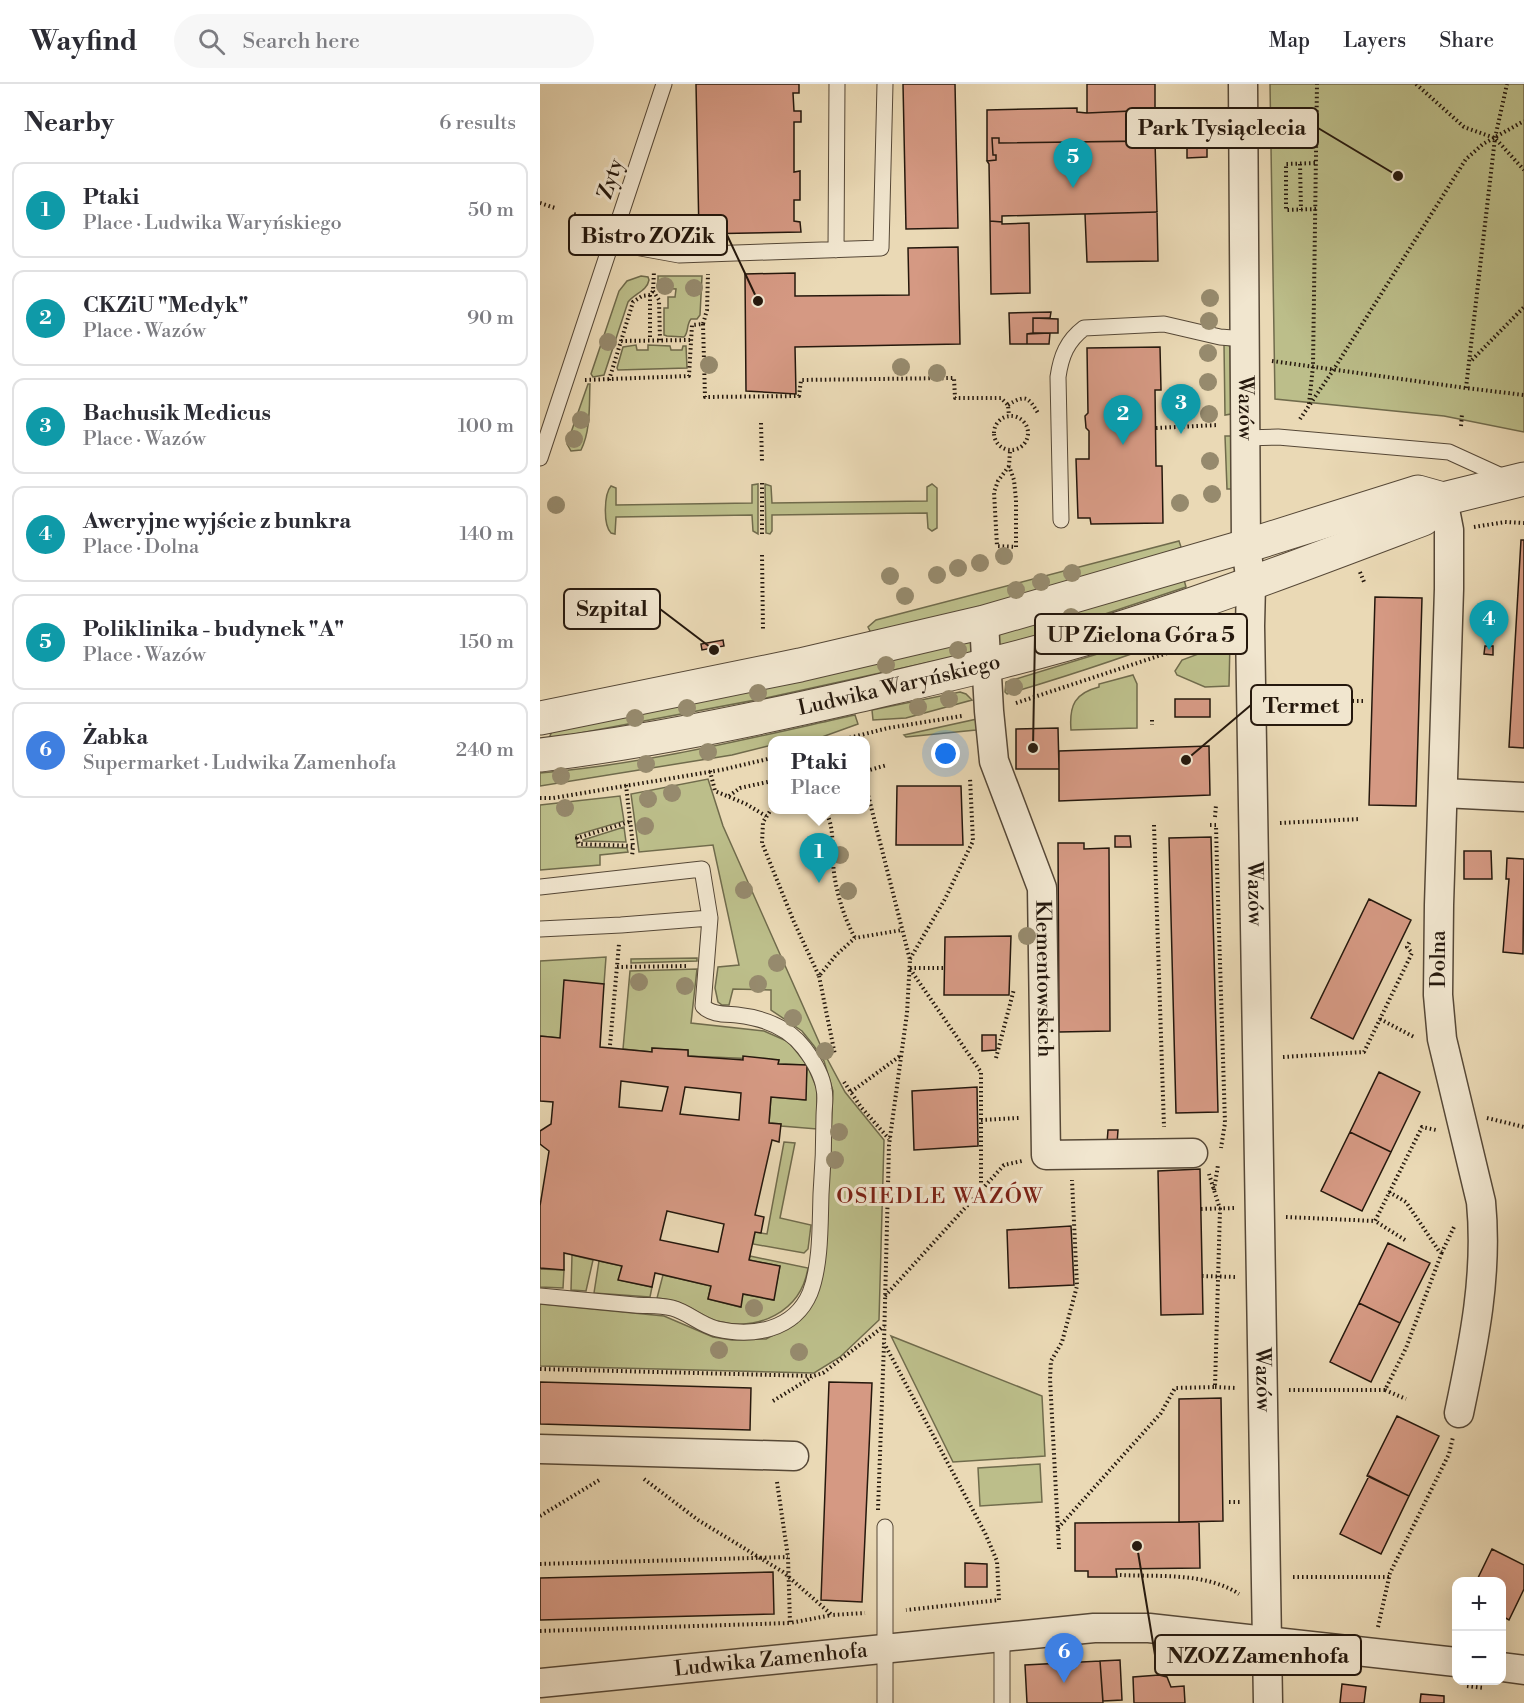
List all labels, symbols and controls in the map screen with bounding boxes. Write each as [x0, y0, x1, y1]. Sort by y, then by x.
search box [174, 14, 594, 68]
text: Wayfind [30, 24, 138, 59]
icon: search [195, 25, 228, 58]
text: Search here [243, 28, 360, 55]
text: Map [1269, 28, 1310, 54]
text: Layers [1343, 28, 1406, 54]
text: Share [1439, 28, 1494, 54]
text: Nearby [24, 107, 114, 139]
callout: Park Tysiąclecia [1126, 108, 1318, 148]
text: 6 results [439, 111, 516, 136]
text: Park Tysiąclecia [1138, 115, 1307, 142]
pin: 5 [1054, 138, 1092, 188]
street label: Zyty [592, 155, 630, 202]
text: Ptaki [83, 184, 139, 211]
text: 1 [41, 198, 50, 223]
text: 50 m [468, 198, 514, 223]
text: Place · Ludwika Waryńskiego [83, 211, 342, 236]
callout: Bistro ZOZik [569, 215, 727, 255]
text: Bistro ZOZik [581, 223, 715, 250]
text: CKZiU "Medyk" [83, 292, 248, 319]
text: 2 [39, 306, 52, 331]
text: 90 m [467, 306, 514, 331]
text: Place · Wazów [83, 319, 206, 344]
street label: Wazów [1232, 375, 1258, 441]
pin: 3 [1162, 384, 1200, 434]
pin: 2 [1104, 396, 1142, 445]
text: Bachusik Medicus [83, 400, 271, 427]
text: 3 [39, 414, 52, 439]
text: 100 m [458, 414, 514, 439]
text: Place · Wazów [83, 427, 206, 452]
text: Aweryjne wyjście z bunkra [83, 508, 351, 535]
text: 4 [39, 522, 52, 547]
text: 140 m [459, 522, 514, 547]
text: Place · Dolna [83, 535, 199, 560]
callout: Szpital [564, 589, 660, 629]
text: Szpital [576, 596, 648, 623]
pin: 4 [1470, 600, 1508, 650]
callout: UP Zielona Góra 5 [1035, 614, 1247, 654]
text: Poliklinika - budynek "A" [83, 616, 344, 643]
text: UP Zielona Góra 5 [1047, 622, 1235, 649]
text: 5 [39, 630, 52, 655]
text: 150 m [459, 630, 514, 655]
text: Place · Wazów [83, 643, 206, 668]
street label: Ludwika Waryńskiego [795, 649, 1003, 722]
callout: Termet [1251, 685, 1352, 725]
text: Termet [1263, 693, 1340, 720]
text: Żabka [83, 724, 148, 751]
popup [768, 736, 870, 814]
text: 6 [39, 738, 52, 763]
text: 240 m [456, 738, 514, 763]
your location [931, 739, 960, 768]
text: Ptaki [791, 749, 847, 776]
text: Supermarket · Ludwika Zamenhofa [83, 751, 396, 776]
text: Place [791, 776, 841, 801]
pin: 1 [800, 834, 838, 883]
street label: Wazów [1241, 860, 1268, 927]
street label: Klementowskich [1029, 900, 1058, 1058]
street label: Dolna [1426, 930, 1452, 988]
district label: OSIEDLE WAZÓW [836, 1181, 1044, 1210]
street label: Wazów [1249, 1346, 1276, 1413]
map controls [1452, 1577, 1506, 1685]
button: + [1452, 1577, 1506, 1631]
button: − [1452, 1631, 1506, 1685]
pin: 6 [1044, 1634, 1084, 1683]
callout: NZOZ Zamenhofa [1155, 1635, 1361, 1675]
street label: Ludwika Zamenhofa [673, 1638, 869, 1683]
text: NZOZ Zamenhofa [1167, 1643, 1350, 1670]

